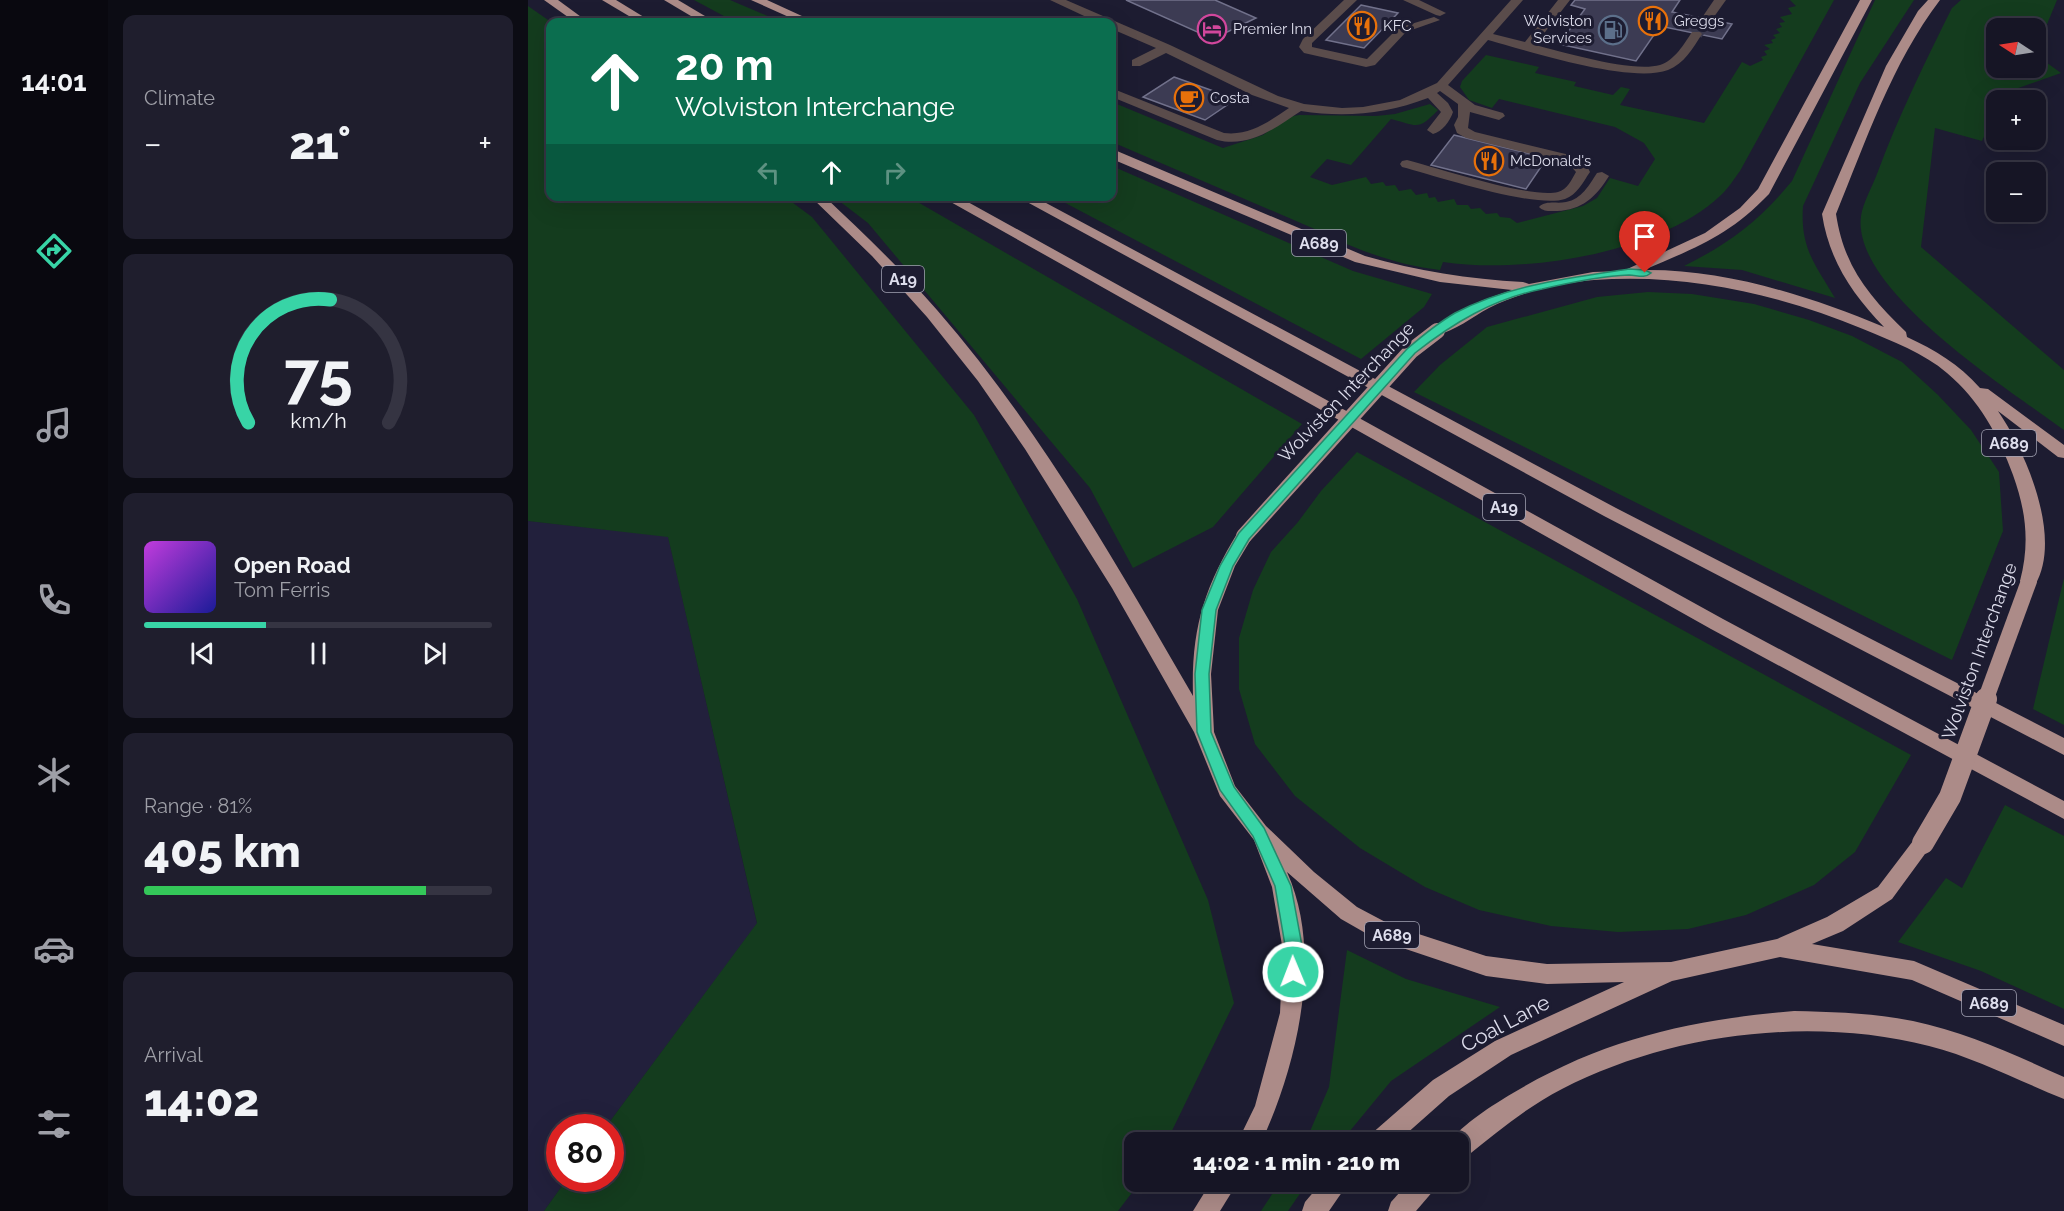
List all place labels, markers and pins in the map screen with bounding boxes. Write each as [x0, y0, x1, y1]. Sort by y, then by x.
restaurant icon: Greggs [1637, 5, 1669, 37]
restaurant icon: KFC [1346, 10, 1378, 42]
place label: Wolviston Services [1523, 12, 1592, 47]
place label: Greggs [1674, 12, 1724, 30]
hotel icon: Premier Inn [1196, 13, 1228, 45]
fuel station icon: Wolviston Services [1597, 14, 1629, 46]
place label: KFC [1383, 17, 1412, 35]
place label: Premier Inn [1233, 20, 1312, 38]
cafe icon: Costa [1173, 82, 1205, 114]
place label: Costa [1210, 89, 1250, 107]
restaurant icon: McDonald's [1473, 145, 1505, 177]
place label: McDonald's [1510, 152, 1591, 170]
pin [1619, 211, 1670, 273]

